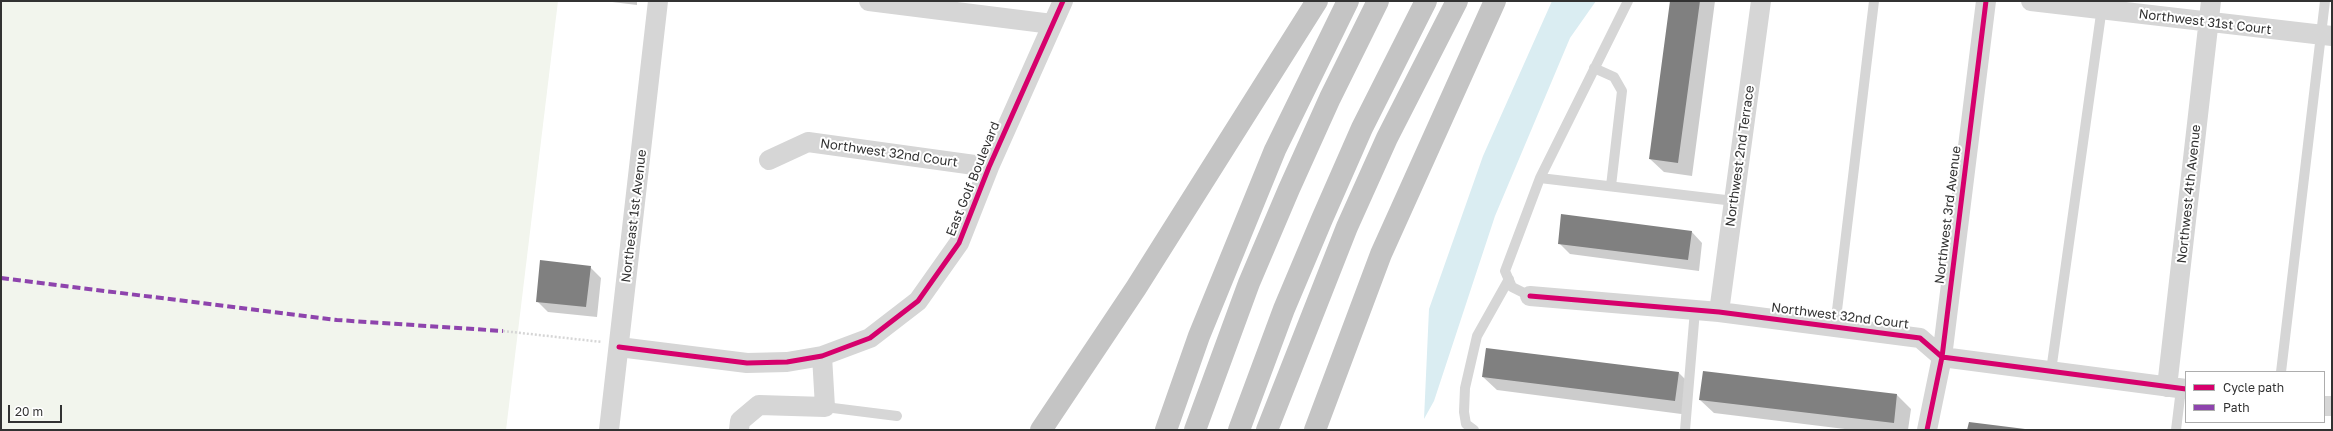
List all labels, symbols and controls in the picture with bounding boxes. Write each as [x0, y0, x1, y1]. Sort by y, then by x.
street label: Northwest 31st Court [2138, 6, 2272, 38]
street label: Northwest 2nd Terrace [1722, 84, 1758, 228]
street label: East Golf Boulevard [943, 119, 1003, 239]
street label: Northwest 4th Avenue [2174, 124, 2204, 264]
street label: Northwest 32nd Court [819, 136, 959, 170]
street label: Northwest 3rd Avenue [1932, 145, 1964, 285]
street label: Northeast 1st Avenue [618, 149, 650, 283]
street label: Northwest 32nd Court [1770, 300, 1910, 332]
legend [2185, 371, 2325, 423]
text: Cycle path [2223, 380, 2284, 395]
scale bar [10, 397, 64, 423]
text: Path [2223, 400, 2250, 415]
text: 20 m [15, 404, 43, 419]

